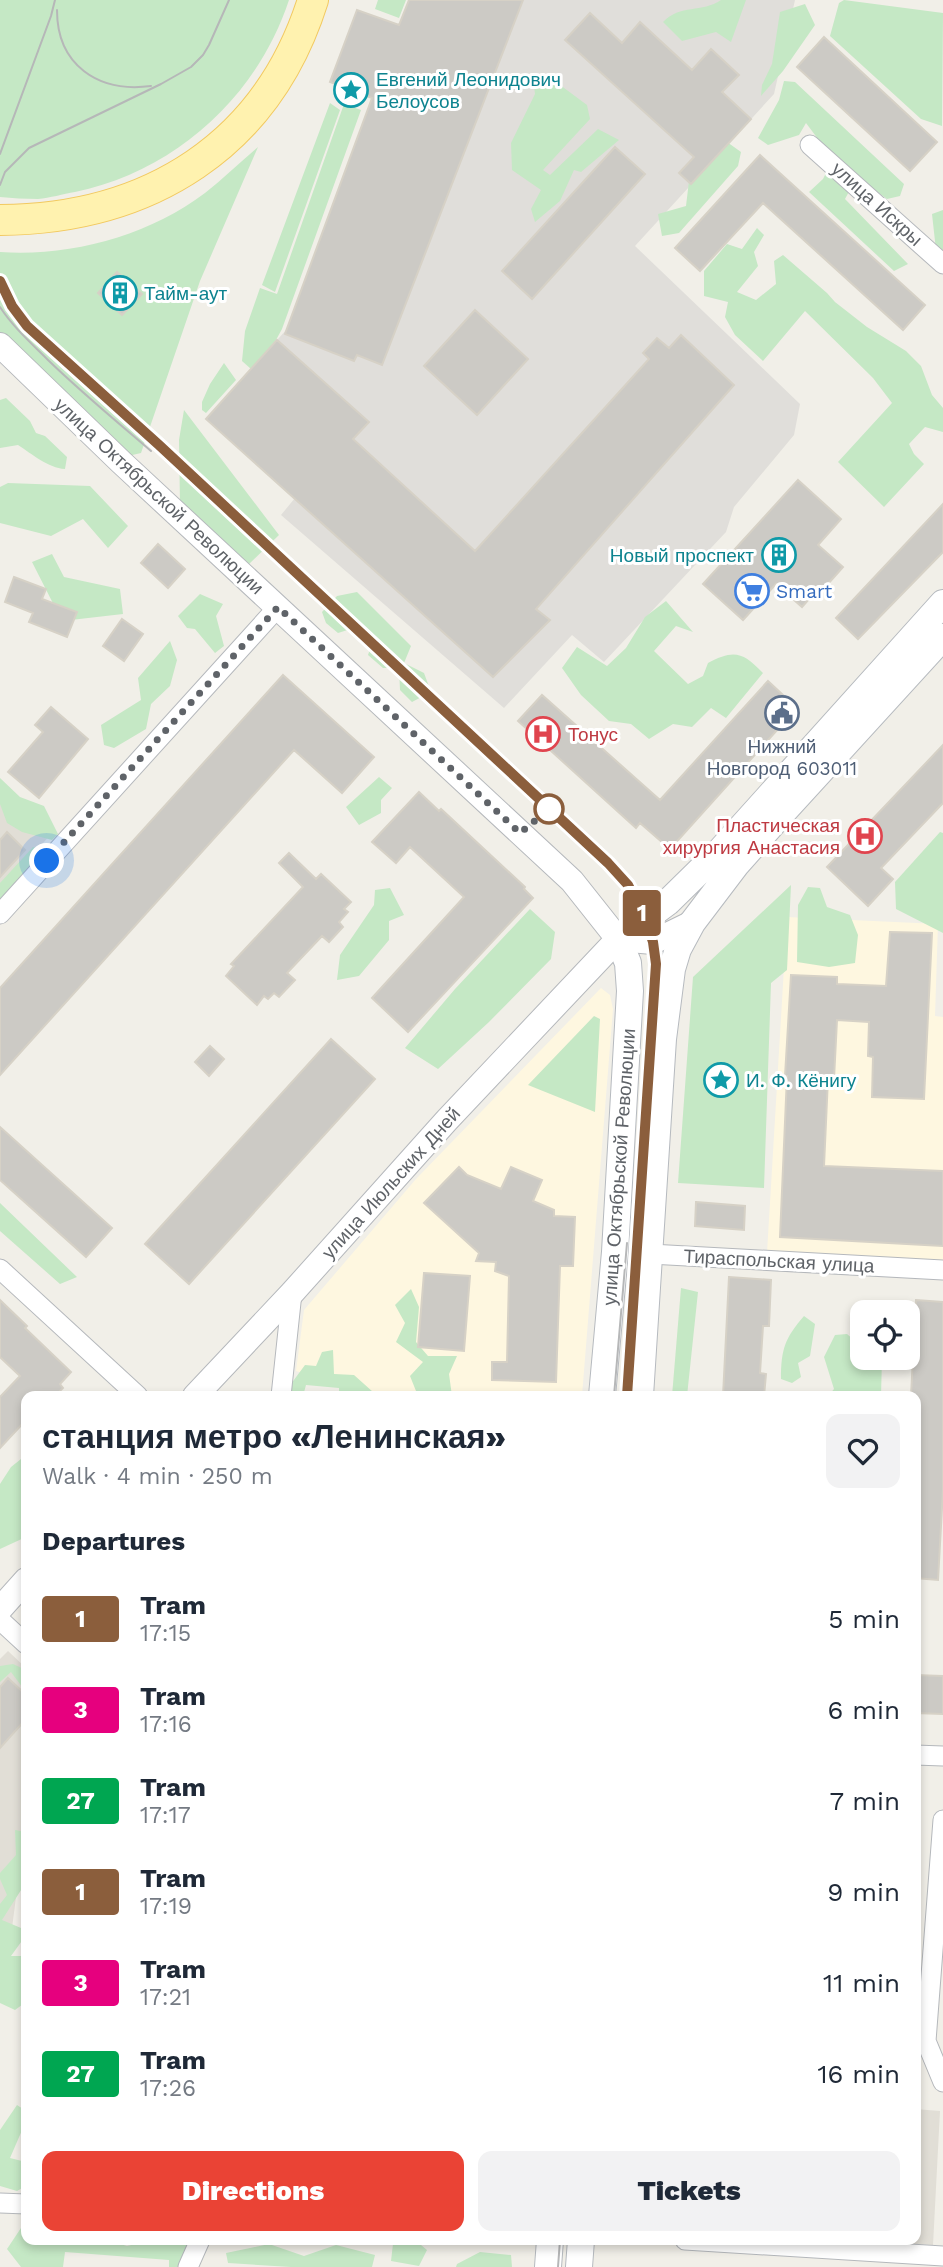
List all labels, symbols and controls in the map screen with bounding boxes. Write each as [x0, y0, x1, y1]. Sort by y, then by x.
place label: Евгений Леонидович Белоусов [376, 68, 561, 113]
place icon: Евгений Леонидович Белоусов [332, 71, 370, 109]
street label: улица Искры [827, 157, 927, 251]
building icon: Тайм-аут [101, 274, 139, 312]
place label: Тайм-аут [144, 282, 228, 305]
street label: улица Октябрьской Революции [50, 393, 268, 599]
building icon: Новый проспект [760, 536, 798, 574]
place label: Новый проспект [610, 544, 754, 567]
supermarket icon: Smart [733, 572, 771, 610]
place label: Smart [776, 580, 832, 603]
public building icon: Нижний Новгород 603011 [763, 694, 801, 732]
hospital icon: Тонус [524, 715, 562, 753]
place label: Тонус [568, 723, 618, 746]
place label: Нижний Новгород 603011 [707, 735, 857, 780]
unlabelled marker [534, 794, 564, 824]
place label: Пластическая хирургия Анастасия [663, 814, 840, 859]
hospital icon: Пластическая хирургия Анастасия [846, 817, 884, 855]
your location [29, 843, 64, 878]
line badge: 1 [619, 890, 665, 936]
text: 1 [637, 899, 647, 927]
street label: улица Октябрьской Революции [598, 1028, 640, 1306]
place icon: И. Ф. Кёнигу [702, 1061, 740, 1099]
place label: И. Ф. Кёнигу [746, 1069, 857, 1092]
street label: улица Июльских Дней [317, 1102, 465, 1264]
street label: Тираспольская улица [683, 1245, 876, 1278]
map controls [850, 1300, 920, 1370]
button: locate [850, 1300, 920, 1370]
button: heart [826, 1414, 900, 1488]
text: станция метро «Ленинская» [42, 1417, 506, 1456]
text: Walk · 4 min · 250 m [42, 1463, 273, 1490]
text: Departures [42, 1526, 185, 1556]
text: Tram [140, 1590, 206, 1620]
text: 5 min [828, 1604, 900, 1634]
text: 1 [75, 1605, 86, 1633]
text: 17:15 [140, 1620, 191, 1647]
text: Tram [140, 1681, 206, 1711]
text: 6 min [828, 1695, 900, 1725]
text: 3 [73, 1696, 88, 1724]
text: 17:16 [140, 1711, 192, 1738]
text: Tram [140, 1772, 206, 1802]
text: 7 min [830, 1786, 900, 1816]
text: 27 [66, 1787, 95, 1815]
text: 17:17 [140, 1802, 191, 1829]
text: Tram [140, 1863, 206, 1893]
text: 9 min [827, 1877, 900, 1907]
text: 1 [75, 1878, 86, 1906]
text: 17:19 [140, 1893, 192, 1920]
text: Tram [140, 1954, 206, 1984]
text: 11 min [823, 1968, 900, 1998]
text: 3 [73, 1969, 88, 1997]
text: 17:21 [140, 1984, 191, 2011]
text: Tram [140, 2045, 206, 2075]
text: 16 min [817, 2059, 900, 2089]
text: 27 [66, 2060, 95, 2088]
text: 17:26 [140, 2075, 196, 2102]
button: Directions [42, 2151, 464, 2231]
button: Tickets [478, 2151, 900, 2231]

